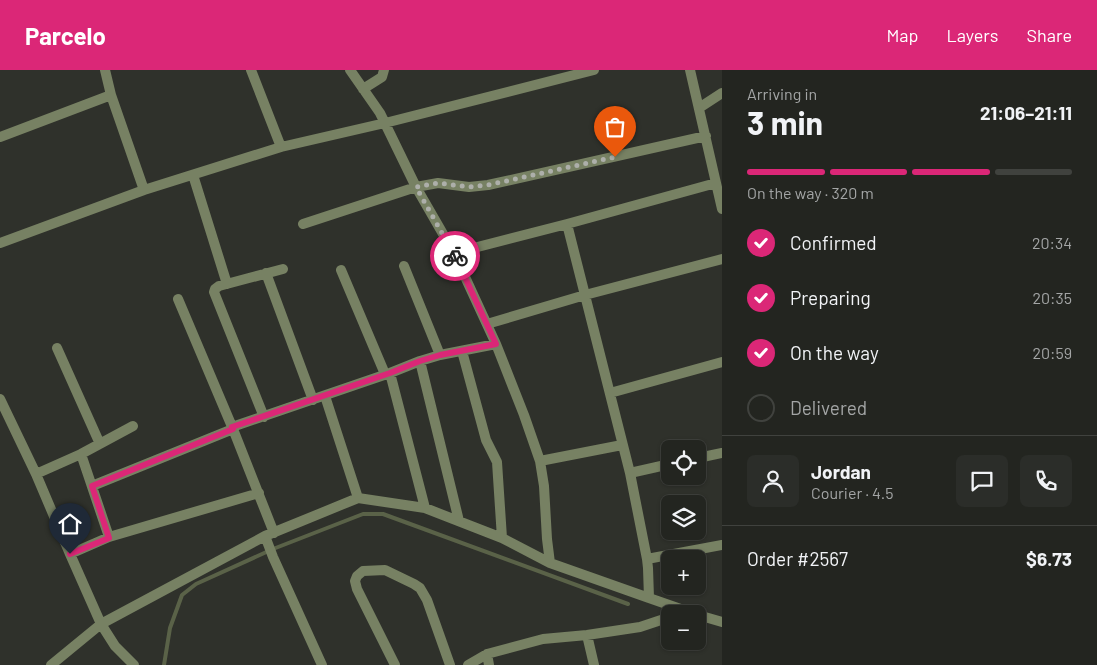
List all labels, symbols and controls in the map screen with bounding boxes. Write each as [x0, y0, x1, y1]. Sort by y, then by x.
text: Parcelo [25, 21, 106, 50]
text: Map [886, 24, 918, 46]
text: Layers [946, 24, 999, 46]
text: Share [1027, 24, 1072, 46]
text: Arriving in [747, 84, 817, 103]
text: 21:06–21:11 [980, 101, 1072, 124]
text: 3 min [747, 103, 823, 141]
pin [594, 106, 636, 157]
icon: bag [601, 113, 629, 141]
text: On the way · 320 m [747, 183, 874, 202]
icon: check [747, 229, 775, 257]
courier [430, 231, 480, 281]
text: Confirmed [790, 231, 877, 254]
text: 20:34 [1032, 233, 1072, 252]
icon: bike [441, 242, 469, 270]
icon: check [747, 284, 775, 312]
text: Preparing [790, 286, 871, 309]
text: 20:35 [1032, 288, 1072, 307]
icon: check [747, 339, 775, 367]
text: On the way [790, 341, 879, 364]
text: 20:59 [1032, 343, 1072, 362]
text: Delivered [790, 396, 867, 419]
map controls [661, 440, 706, 650]
button: locate [661, 440, 706, 485]
button: person [747, 455, 799, 507]
button: chat [956, 455, 1008, 507]
button: phone [1020, 455, 1072, 507]
text: Jordan [811, 460, 871, 483]
text: Courier · 4.5 [811, 483, 894, 502]
button: layers [661, 495, 706, 540]
pin [49, 503, 91, 554]
icon: home [56, 510, 84, 538]
text: Order #2567 [747, 547, 848, 570]
text: $6.73 [1026, 547, 1072, 570]
button: + [661, 550, 706, 595]
button: − [661, 605, 706, 650]

